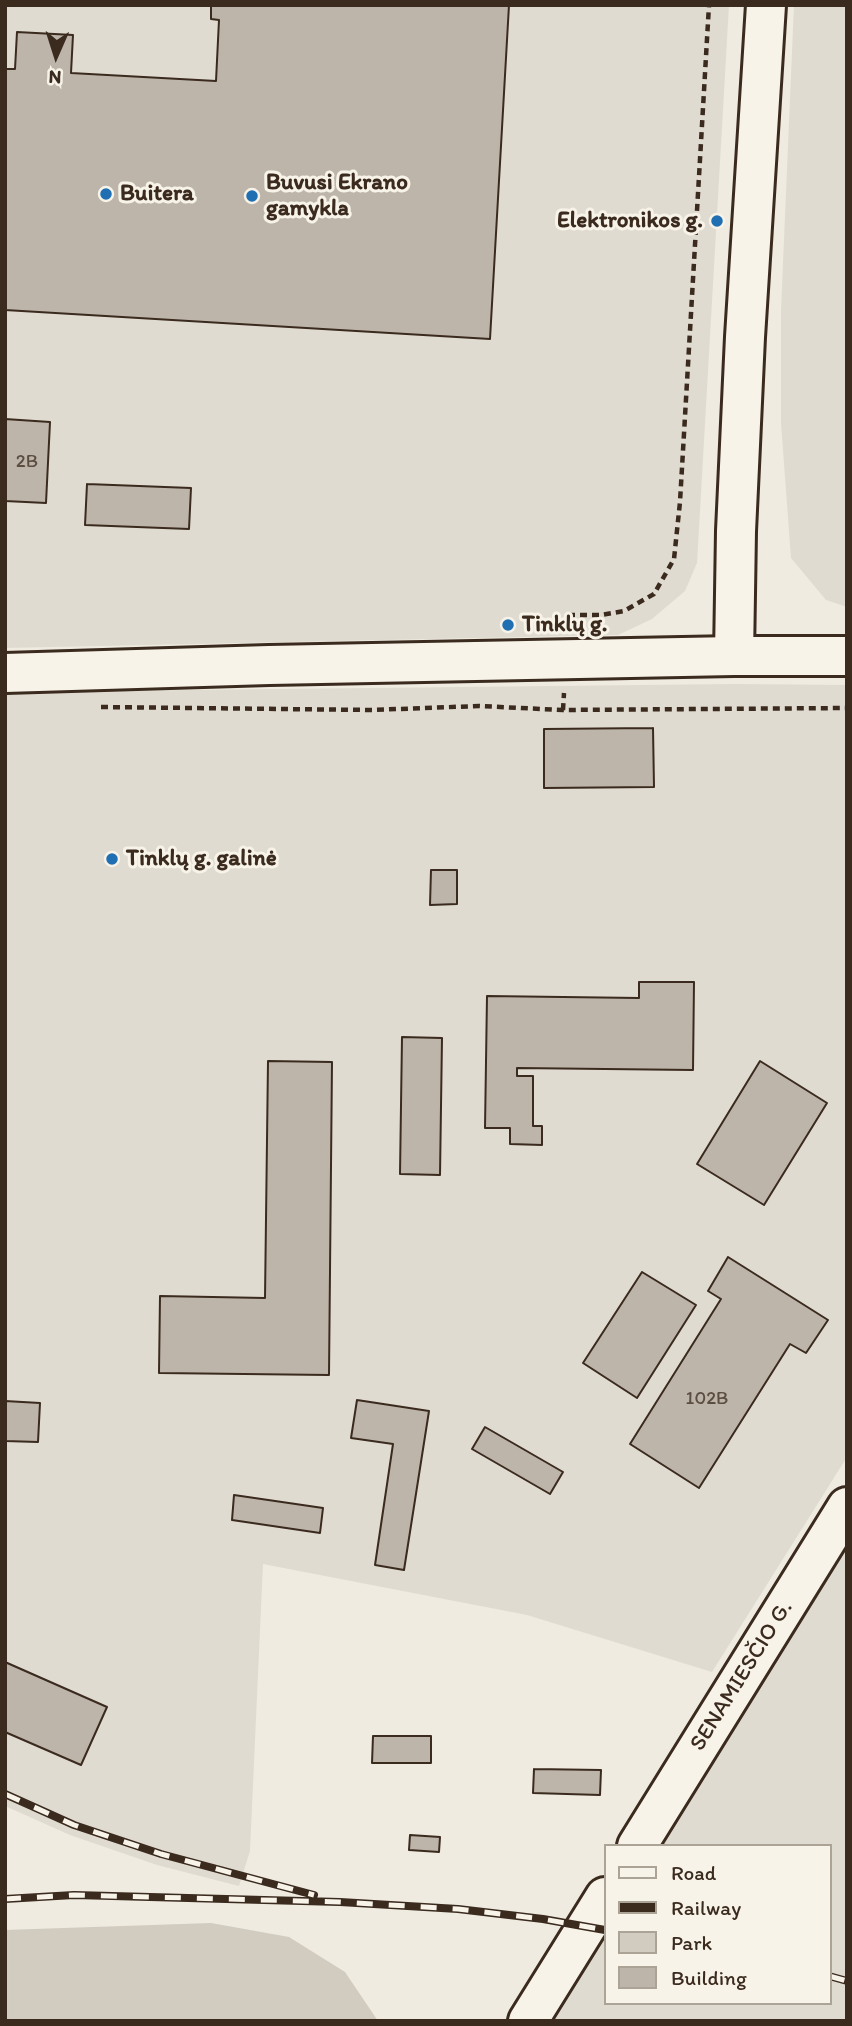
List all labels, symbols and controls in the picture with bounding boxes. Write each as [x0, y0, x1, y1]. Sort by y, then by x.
north arrow [21, 21, 91, 91]
text: N [48, 66, 62, 89]
place label: Buvusi Ekrano gamykla [266, 169, 408, 223]
place label: Buitera [120, 180, 194, 208]
marker: Buitera [98, 186, 114, 202]
marker: Buvusi Ekrano gamykla [244, 188, 260, 204]
place label: Elektronikos g. [557, 207, 703, 235]
marker: Elektronikos g. [709, 213, 725, 229]
house number: 2B [16, 451, 38, 473]
place label: Tinklų g. [522, 611, 607, 639]
marker: Tinklų g. [500, 617, 516, 633]
place label: Tinklų g. galinė [126, 845, 277, 873]
marker: Tinklų g. galinė [104, 851, 120, 867]
house number: 102B [686, 1388, 728, 1410]
street label: SENAMIESČIO G. [685, 1596, 799, 1756]
legend [604, 1844, 831, 2005]
text: Road [671, 1860, 716, 1885]
text: Railway [671, 1895, 741, 1920]
text: Park [671, 1930, 712, 1955]
text: Building [671, 1965, 747, 1990]

